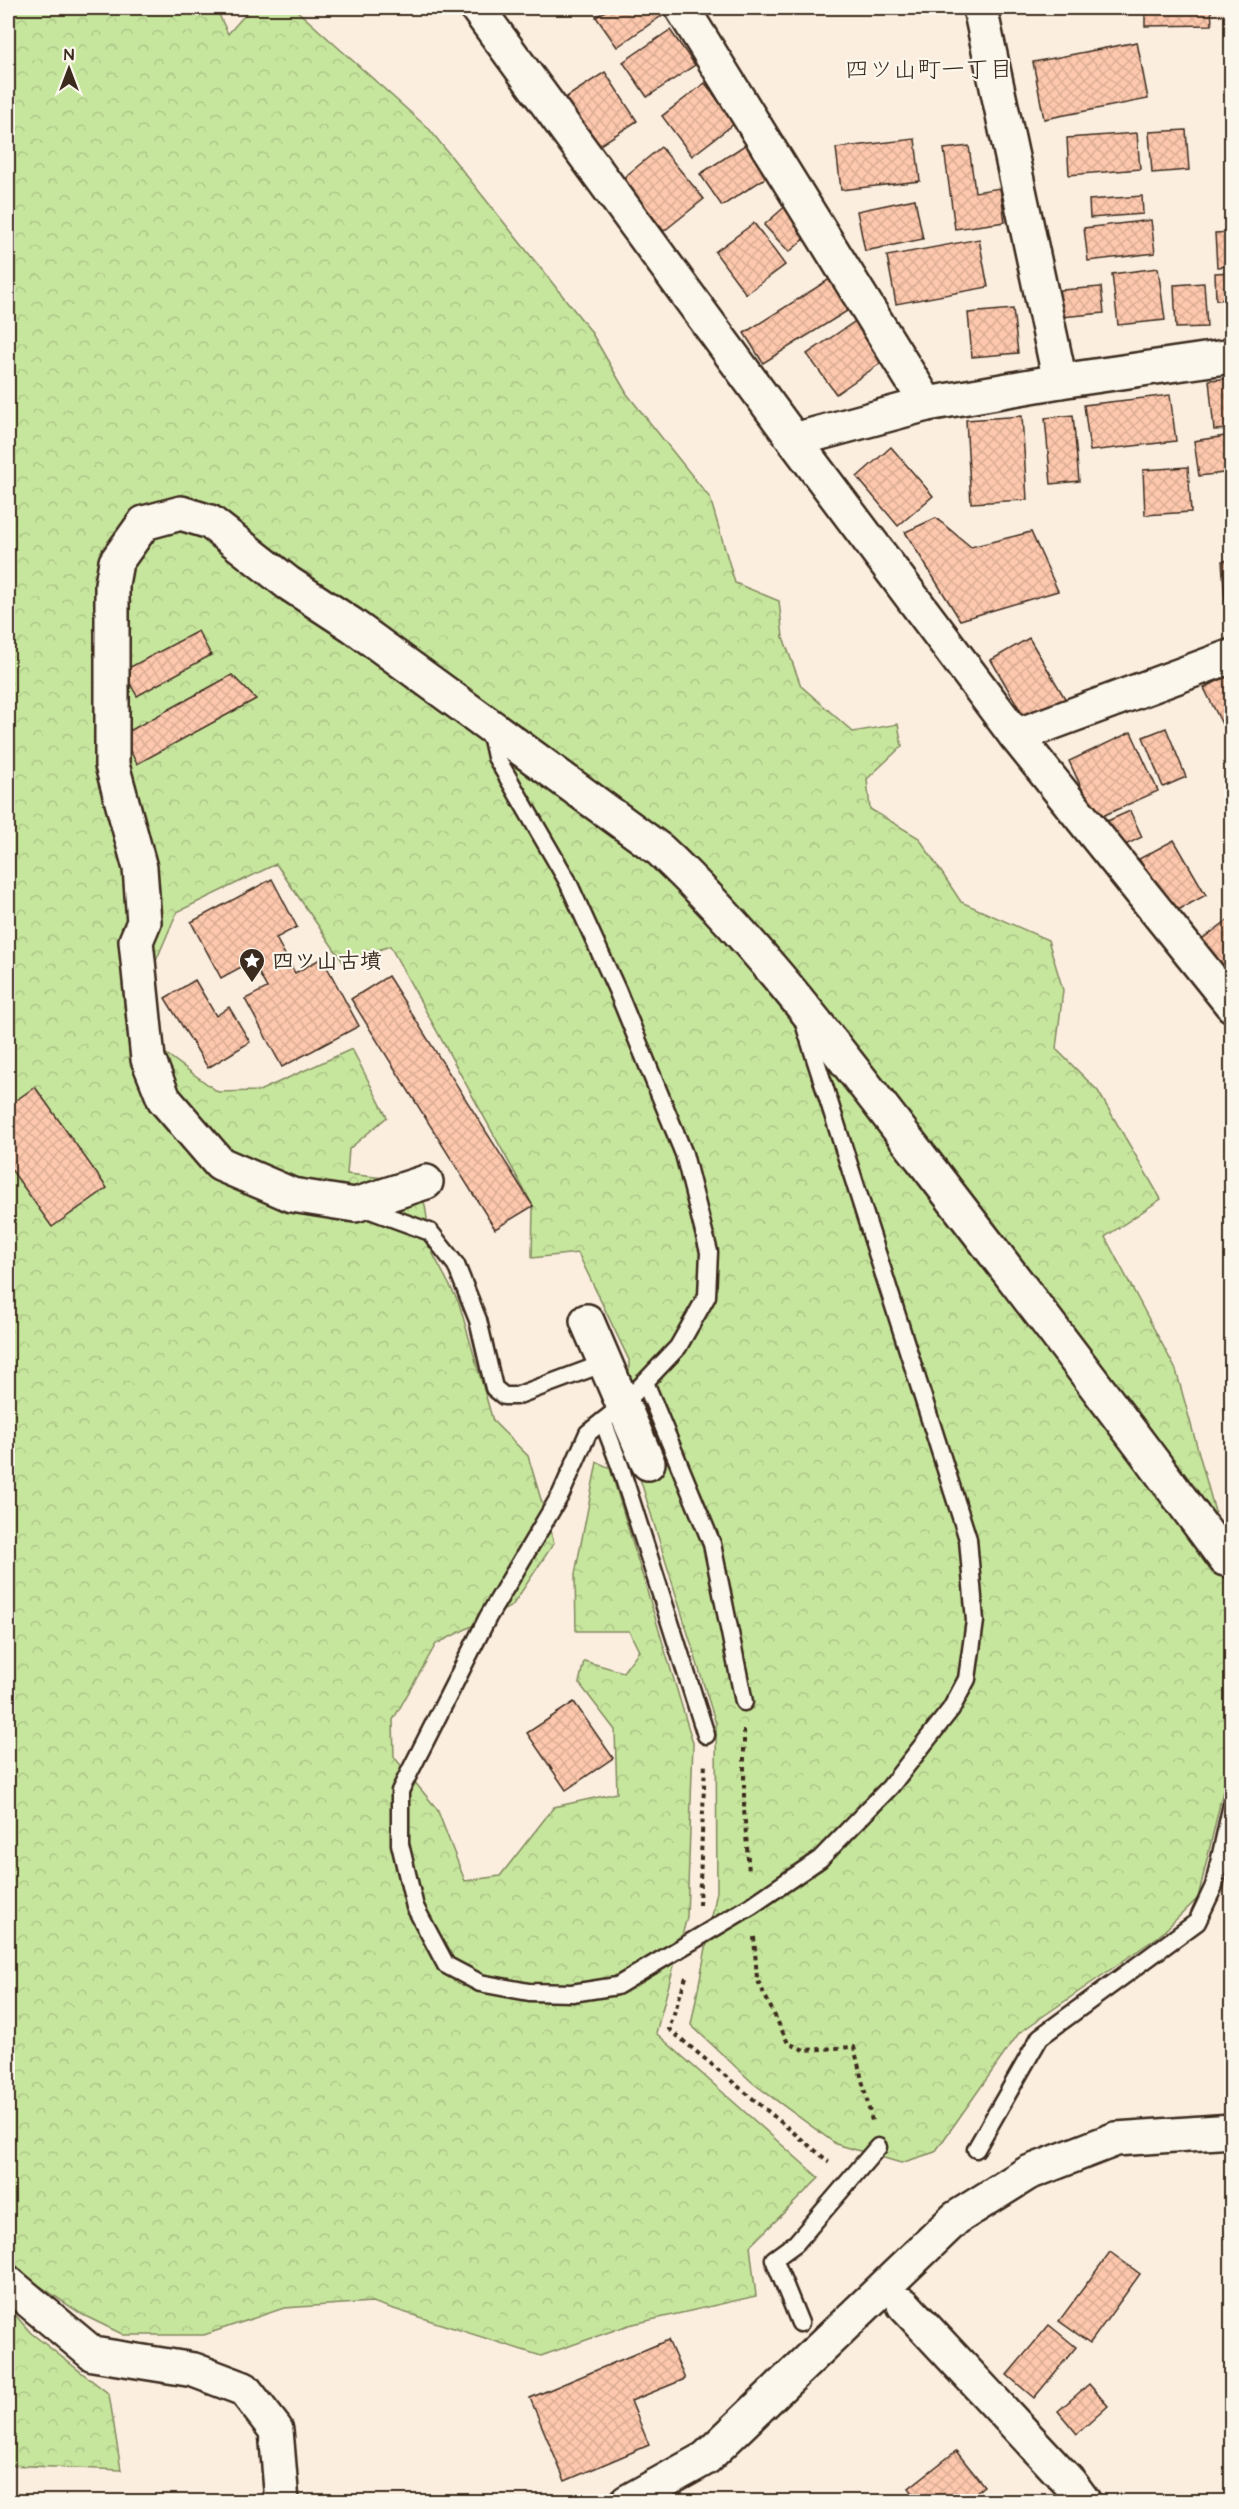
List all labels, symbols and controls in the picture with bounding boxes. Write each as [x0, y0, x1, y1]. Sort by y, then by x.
north arrow [39, 39, 99, 99]
text: N [64, 44, 74, 66]
district label: 四ツ山町一丁目 [845, 53, 1013, 87]
place icon: 四ツ山古墳 [237, 946, 267, 984]
place label: 四ツ山古墳 [272, 946, 382, 977]

